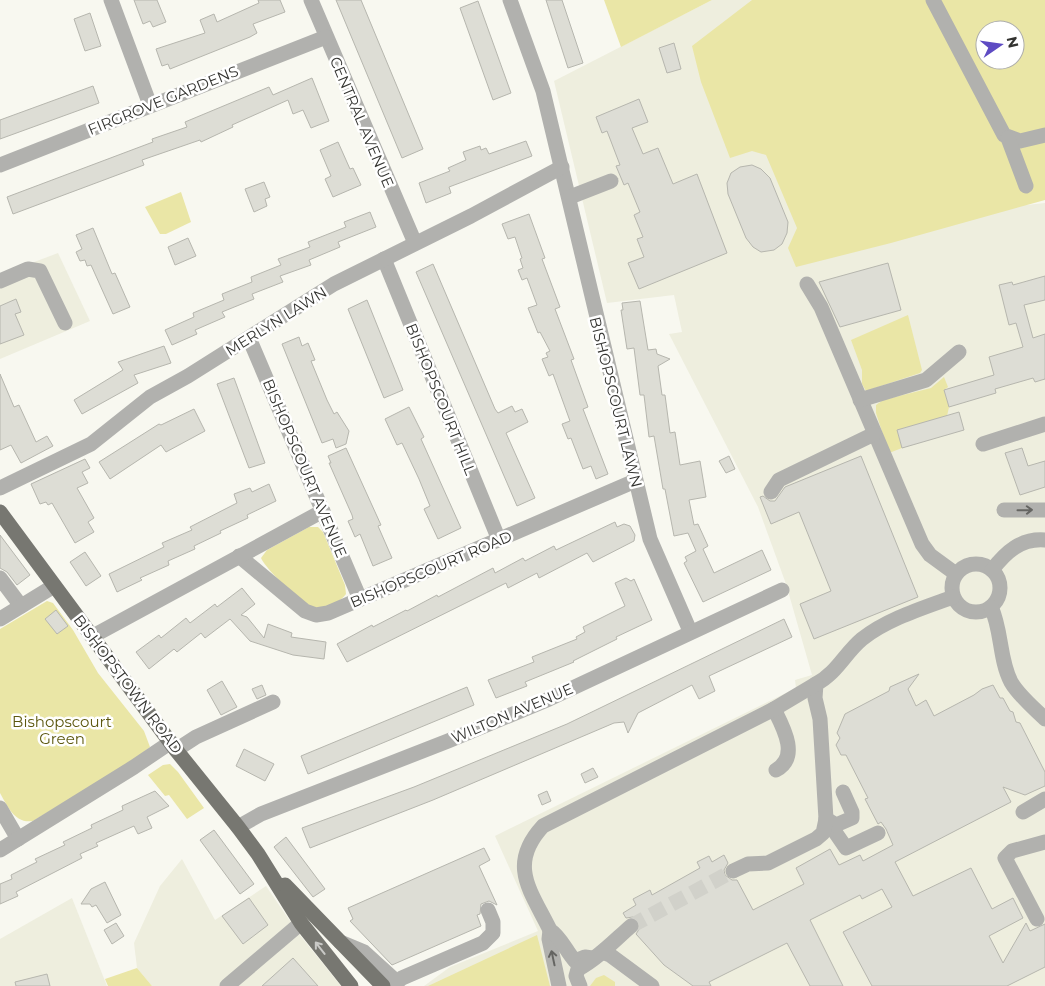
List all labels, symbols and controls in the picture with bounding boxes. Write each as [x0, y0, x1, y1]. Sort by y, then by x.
north arrow [975, 20, 1025, 70]
text: N [1003, 35, 1023, 50]
street label: CENTRAL AVENUE [326, 54, 398, 190]
street label: FIRGROVE GARDENS [85, 61, 241, 139]
street label: MERLYN LAWN [222, 282, 330, 360]
street label: BISHOPSCOURT LAWN [586, 315, 646, 489]
street label: BISHOPSCOURT HILL [402, 320, 480, 478]
street label: BISHOPSCOURT AVENUE [259, 376, 351, 560]
one-way arrow [1016, 505, 1032, 515]
street label: BISHOPSCOURT ROAD [347, 526, 515, 612]
street label: BISHOPSTOWN ROAD [69, 611, 187, 757]
street label: WILTON AVENUE [448, 679, 576, 747]
park label: Bishopscourt Green [12, 712, 112, 748]
one-way arrow [315, 942, 326, 955]
one-way arrow [548, 950, 557, 966]

